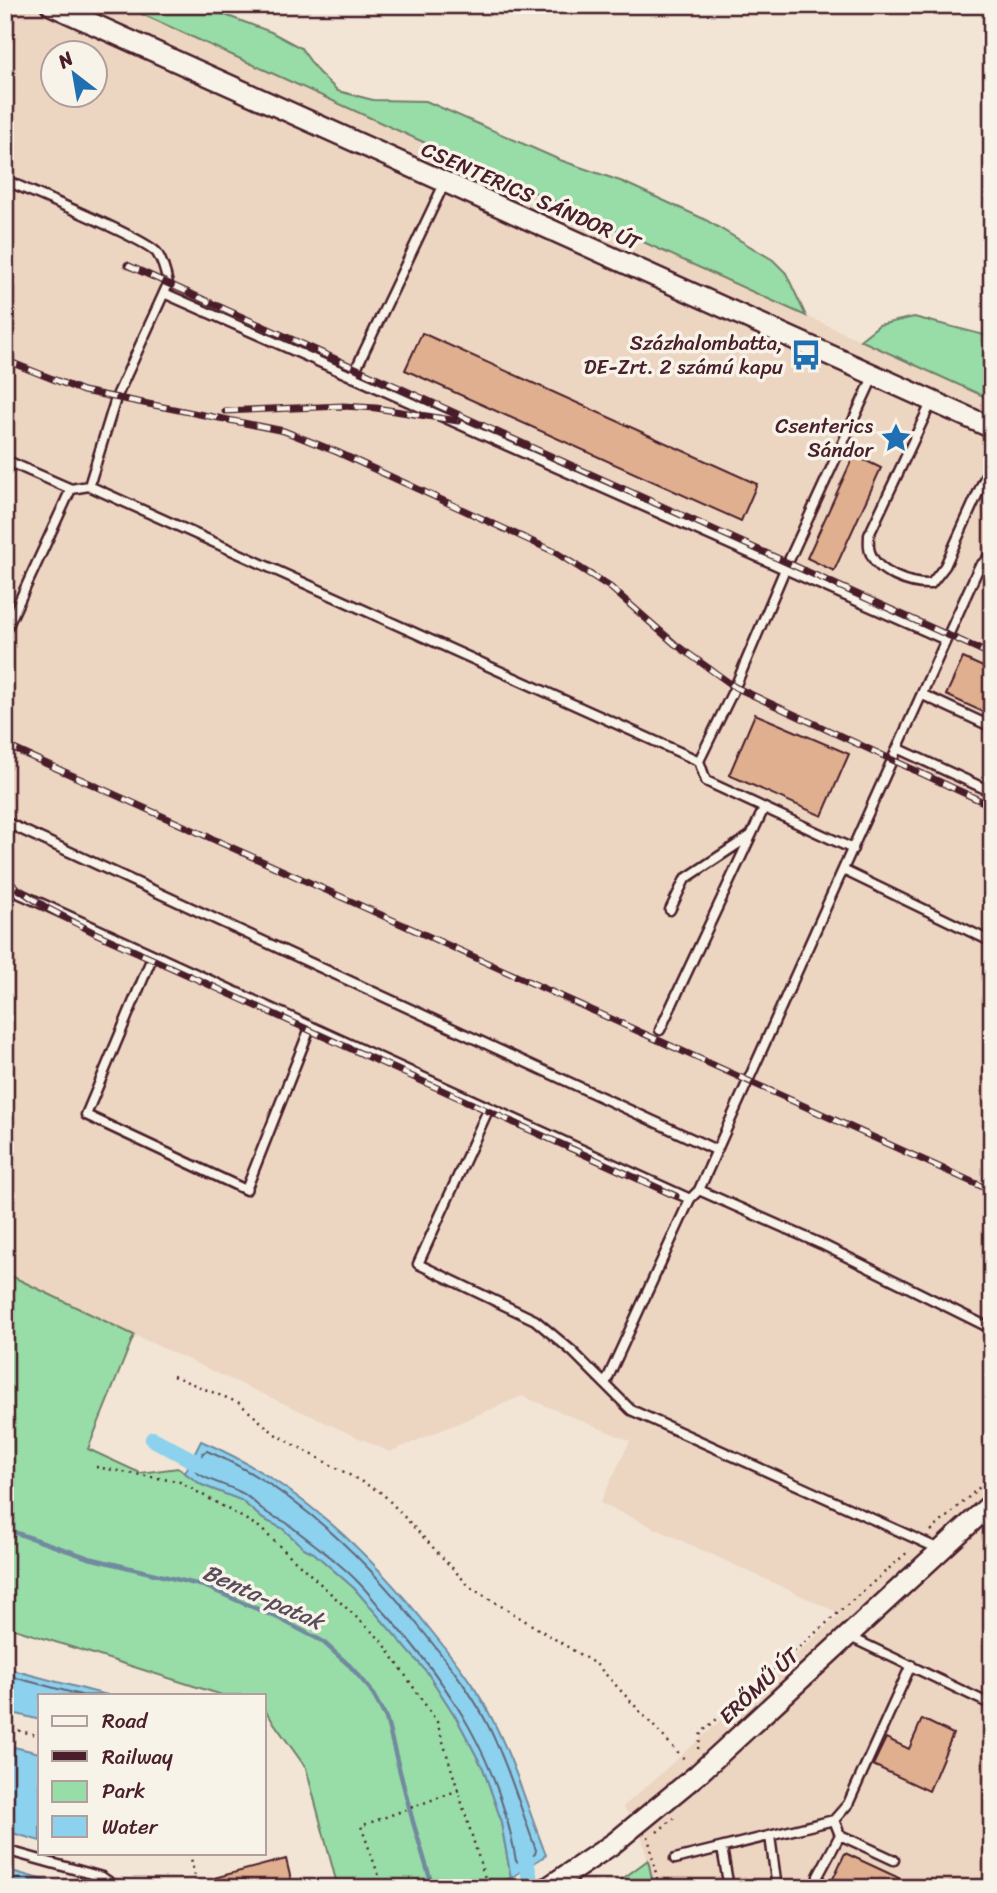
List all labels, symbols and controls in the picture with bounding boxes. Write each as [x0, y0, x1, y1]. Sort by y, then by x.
north arrow [38, 38, 108, 108]
text: N [51, 42, 80, 78]
street label: CSENTERICS SÁNDOR ÚT [415, 130, 648, 262]
place label: Százhalombatta, DE-Zrt. 2 számú kapu [584, 324, 784, 386]
bus stop icon: Százhalombatta, DE-Zrt. 2 számú kapu [789, 338, 823, 372]
place label: Csenterics Sándor [775, 407, 874, 469]
place icon: Csenterics Sándor [879, 421, 913, 455]
water label: Benta-patak [196, 1552, 333, 1643]
street label: ERŐMŰ ÚT [710, 1637, 810, 1734]
legend [38, 1694, 266, 1854]
text: Road [102, 1702, 149, 1740]
text: Railway [102, 1738, 173, 1776]
text: Park [102, 1772, 145, 1810]
text: Water [102, 1808, 159, 1846]

